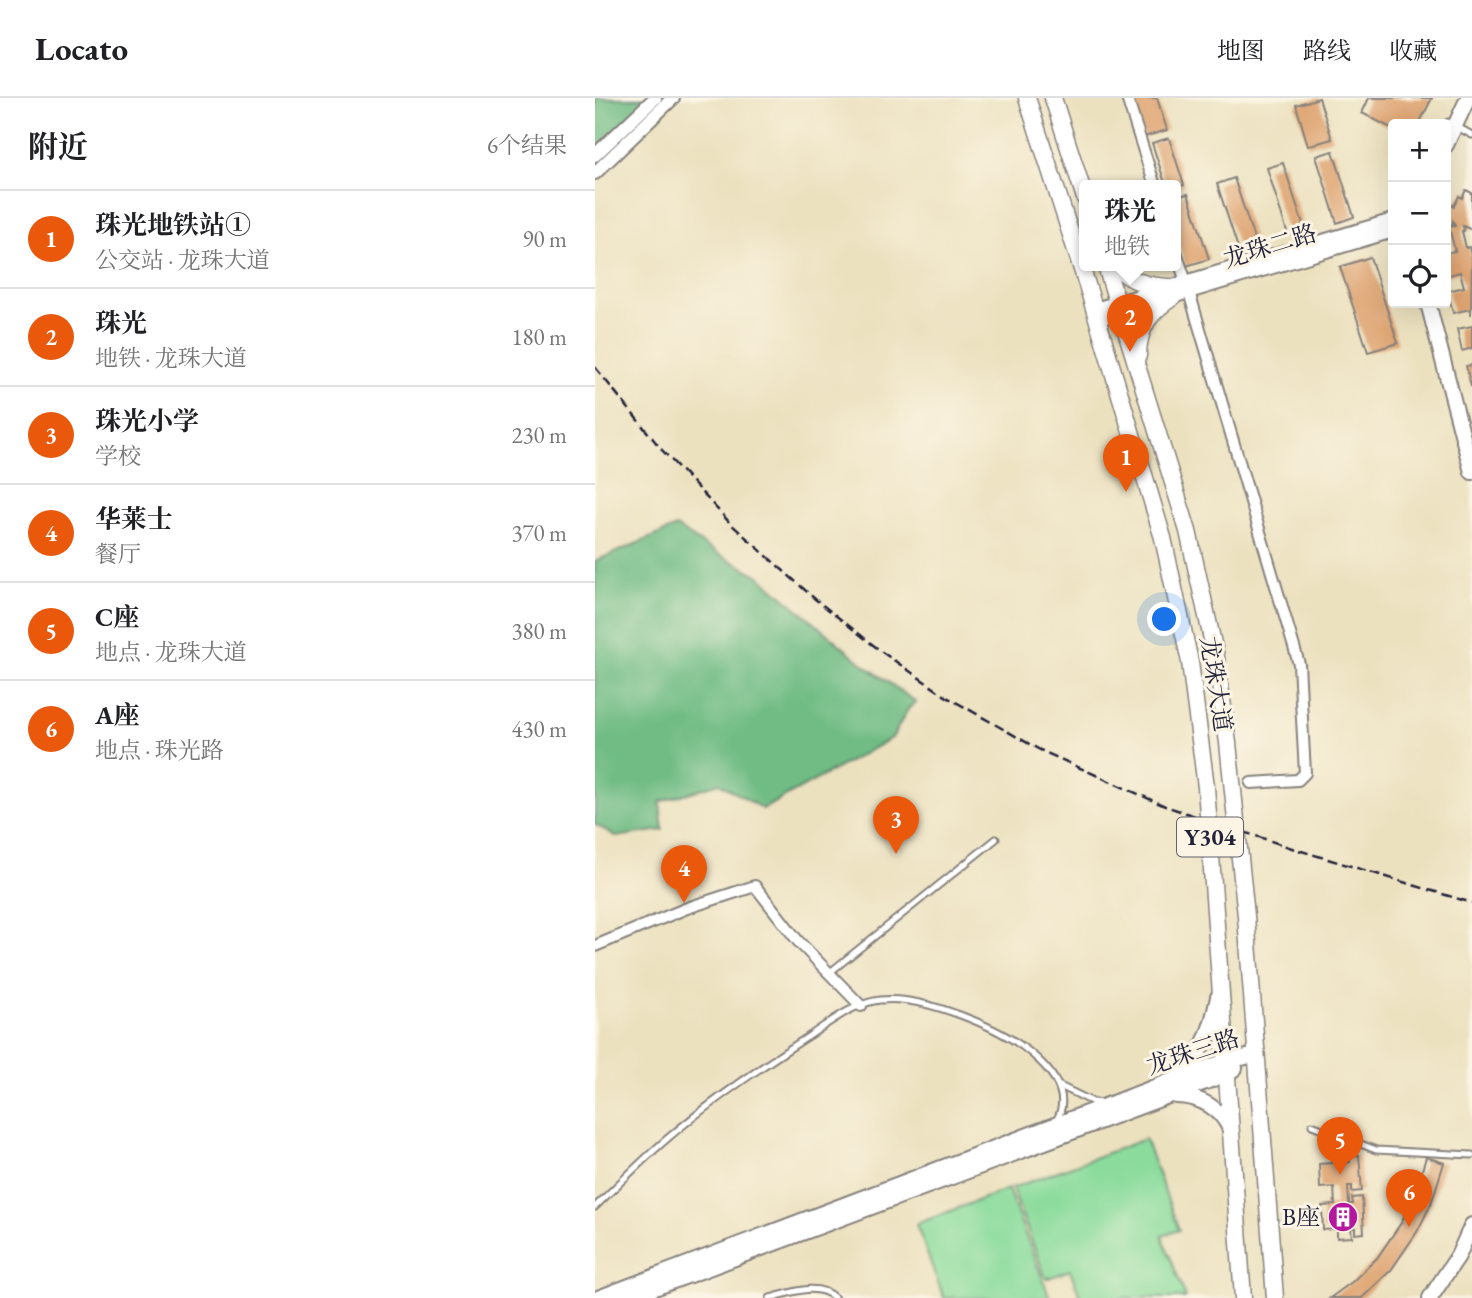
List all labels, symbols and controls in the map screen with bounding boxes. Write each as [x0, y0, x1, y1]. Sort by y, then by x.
text: Locato [35, 27, 128, 70]
text: 地图 [1217, 35, 1265, 66]
text: 路线 [1303, 35, 1351, 66]
text: 收藏 [1389, 35, 1437, 66]
map controls [1388, 119, 1451, 308]
button: + [1388, 119, 1451, 182]
text: 附近 [28, 127, 88, 166]
text: 6个结果 [487, 130, 567, 160]
popup [1079, 180, 1181, 271]
button: − [1388, 182, 1451, 245]
text: 珠光 [1104, 194, 1156, 228]
text: 珠光地铁站① [95, 208, 251, 242]
street label: 龙珠二路 [1219, 217, 1320, 274]
text: 1 [45, 224, 57, 254]
text: 90 m [522, 224, 567, 254]
text: 地铁 [1104, 231, 1150, 261]
text: 公交站 · 龙珠大道 [95, 245, 270, 275]
button: locate [1388, 245, 1451, 308]
pin: 2 [1107, 294, 1153, 352]
text: 珠光 [95, 306, 147, 340]
text: 2 [45, 322, 57, 352]
text: 180 m [511, 322, 567, 352]
text: 地铁 · 龙珠大道 [95, 343, 247, 373]
text: 珠光小学 [95, 404, 199, 438]
text: 3 [45, 420, 57, 450]
text: 230 m [511, 420, 567, 450]
pin: 1 [1103, 434, 1149, 492]
text: 学校 [95, 441, 141, 471]
text: 华莱士 [95, 502, 173, 536]
text: 4 [45, 518, 57, 548]
text: 370 m [511, 518, 567, 548]
text: 餐厅 [95, 539, 141, 569]
text: C座 [95, 600, 139, 634]
your location [1147, 602, 1181, 636]
text: 5 [45, 616, 57, 646]
text: 380 m [511, 616, 567, 646]
street label: 龙珠大道 [1194, 634, 1239, 734]
text: 地点 · 龙珠大道 [95, 637, 247, 667]
text: A座 [95, 698, 140, 732]
text: 6 [45, 714, 57, 744]
text: 430 m [511, 714, 567, 744]
text: 地点 · 珠光路 [95, 735, 224, 765]
pin: 3 [873, 796, 919, 854]
road number: Y304 [1177, 818, 1243, 856]
pin: 4 [661, 845, 707, 903]
street label: 龙珠三路 [1142, 1022, 1243, 1081]
pin: 5 [1317, 1117, 1363, 1175]
pin: 6 [1386, 1169, 1432, 1227]
building icon: B座 [1326, 1200, 1360, 1234]
place label: B座 [1282, 1201, 1320, 1232]

